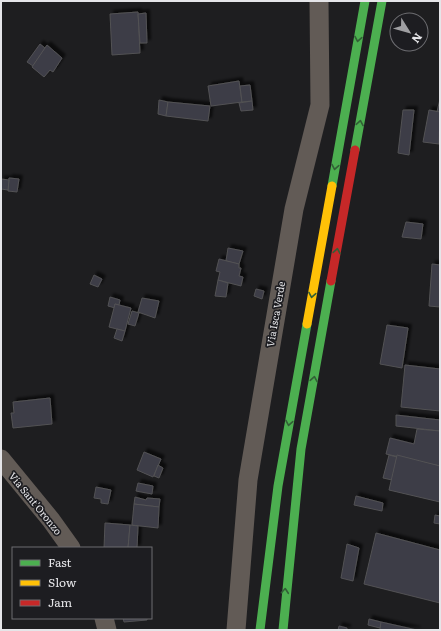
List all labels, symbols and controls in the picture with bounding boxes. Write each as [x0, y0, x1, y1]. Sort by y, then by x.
north arrow [389, 12, 429, 52]
text: N [409, 30, 427, 47]
one-way arrow [354, 36, 363, 42]
one-way arrow [355, 120, 364, 126]
one-way arrow [331, 164, 340, 170]
one-way arrow [332, 248, 341, 254]
street label: Via Isca Verde [262, 280, 288, 348]
one-way arrow [308, 292, 317, 298]
one-way arrow [309, 376, 318, 382]
one-way arrow [285, 420, 294, 426]
street label: Via Sant'Oronzo [6, 468, 66, 538]
legend [12, 547, 152, 619]
text: Fast [48, 553, 72, 571]
text: Slow [48, 573, 77, 591]
one-way arrow [281, 588, 290, 594]
text: Jam [48, 593, 73, 611]

